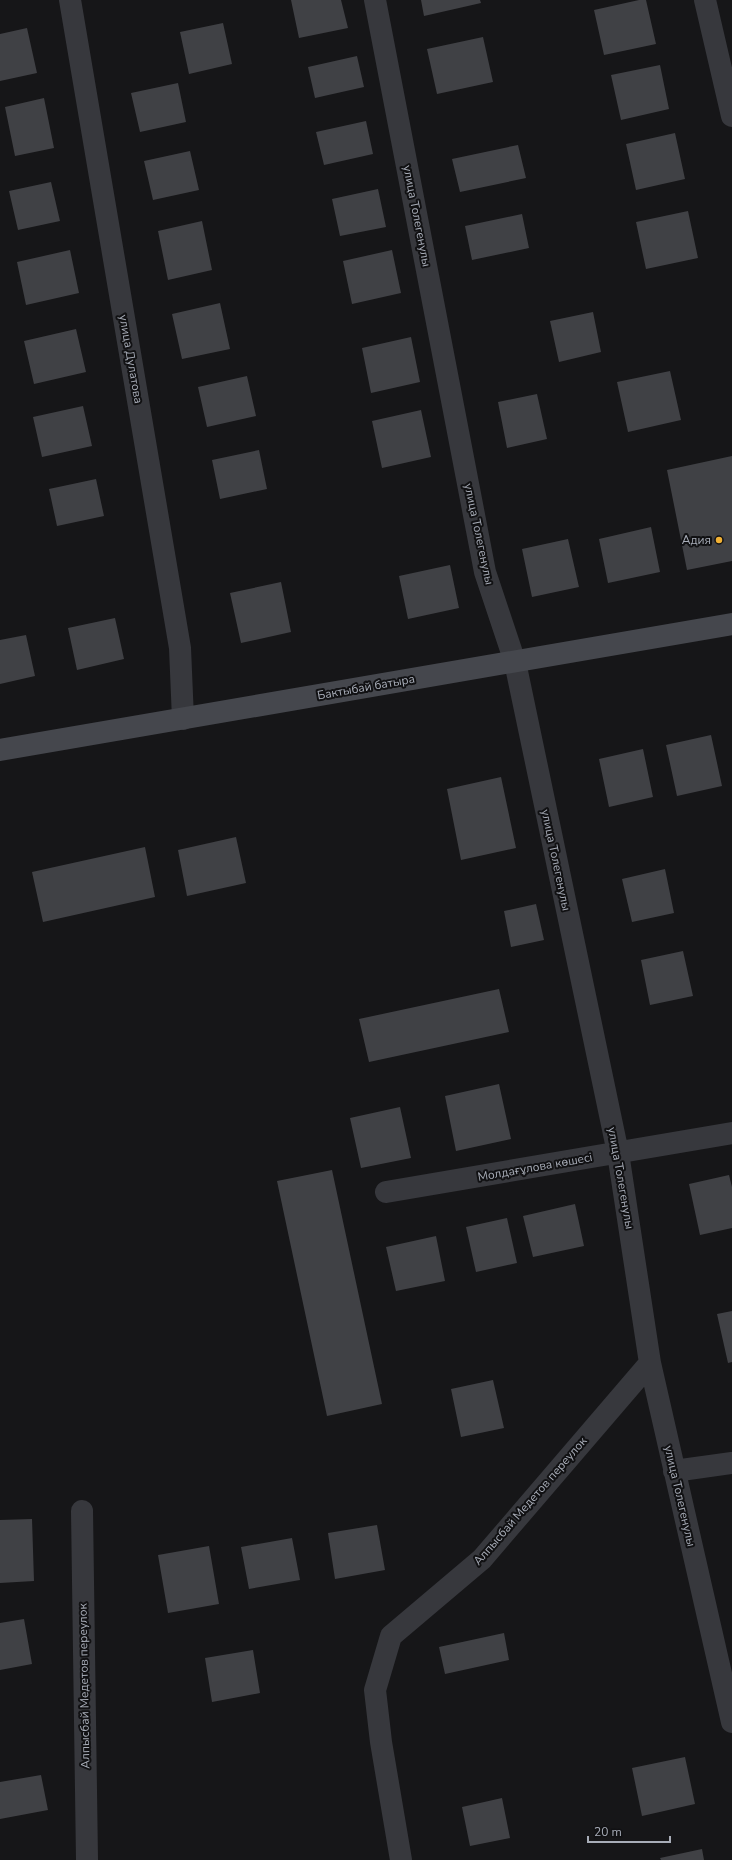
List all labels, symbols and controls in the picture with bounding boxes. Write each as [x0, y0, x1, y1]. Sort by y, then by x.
street label: улица Толегенулы [399, 164, 435, 268]
street label: улица Дулатова [115, 313, 147, 405]
street label: улица Толегенулы [460, 482, 498, 586]
place label: Адия [682, 532, 711, 548]
marker: Адия [714, 535, 724, 545]
street label: Бактыбай батыра [316, 671, 416, 703]
street label: улица Толегенулы [537, 808, 575, 912]
street label: улица Толегенулы [604, 1126, 638, 1230]
street label: Молдағұлова көшесі [476, 1149, 594, 1185]
street label: Алпысбай Медетов переулок [470, 1433, 591, 1569]
street label: улица Толегенулы [661, 1444, 699, 1548]
street label: Алпысбай Медетов переулок [75, 1602, 93, 1769]
scale bar [588, 1818, 670, 1844]
text: 20 m [594, 1824, 622, 1840]

